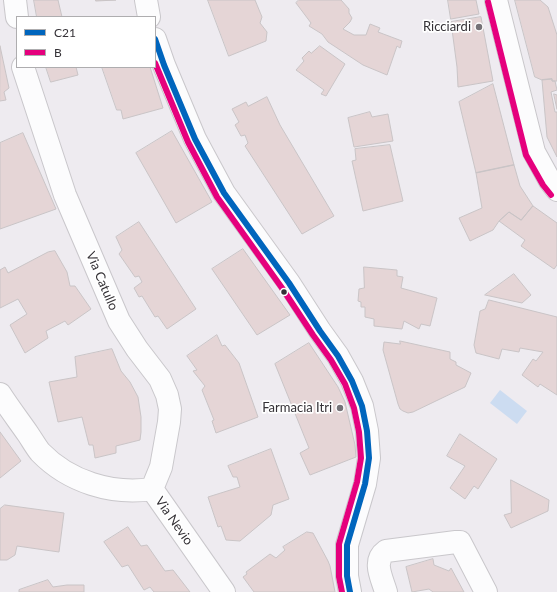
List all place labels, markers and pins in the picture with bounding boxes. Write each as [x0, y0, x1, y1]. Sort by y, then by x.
place label: Ricciardi [423, 19, 471, 35]
marker: Ricciardi [474, 22, 484, 32]
unlabelled marker [279, 287, 289, 297]
place label: Farmacia Itri [262, 400, 332, 416]
marker: Farmacia Itri [335, 403, 345, 413]

